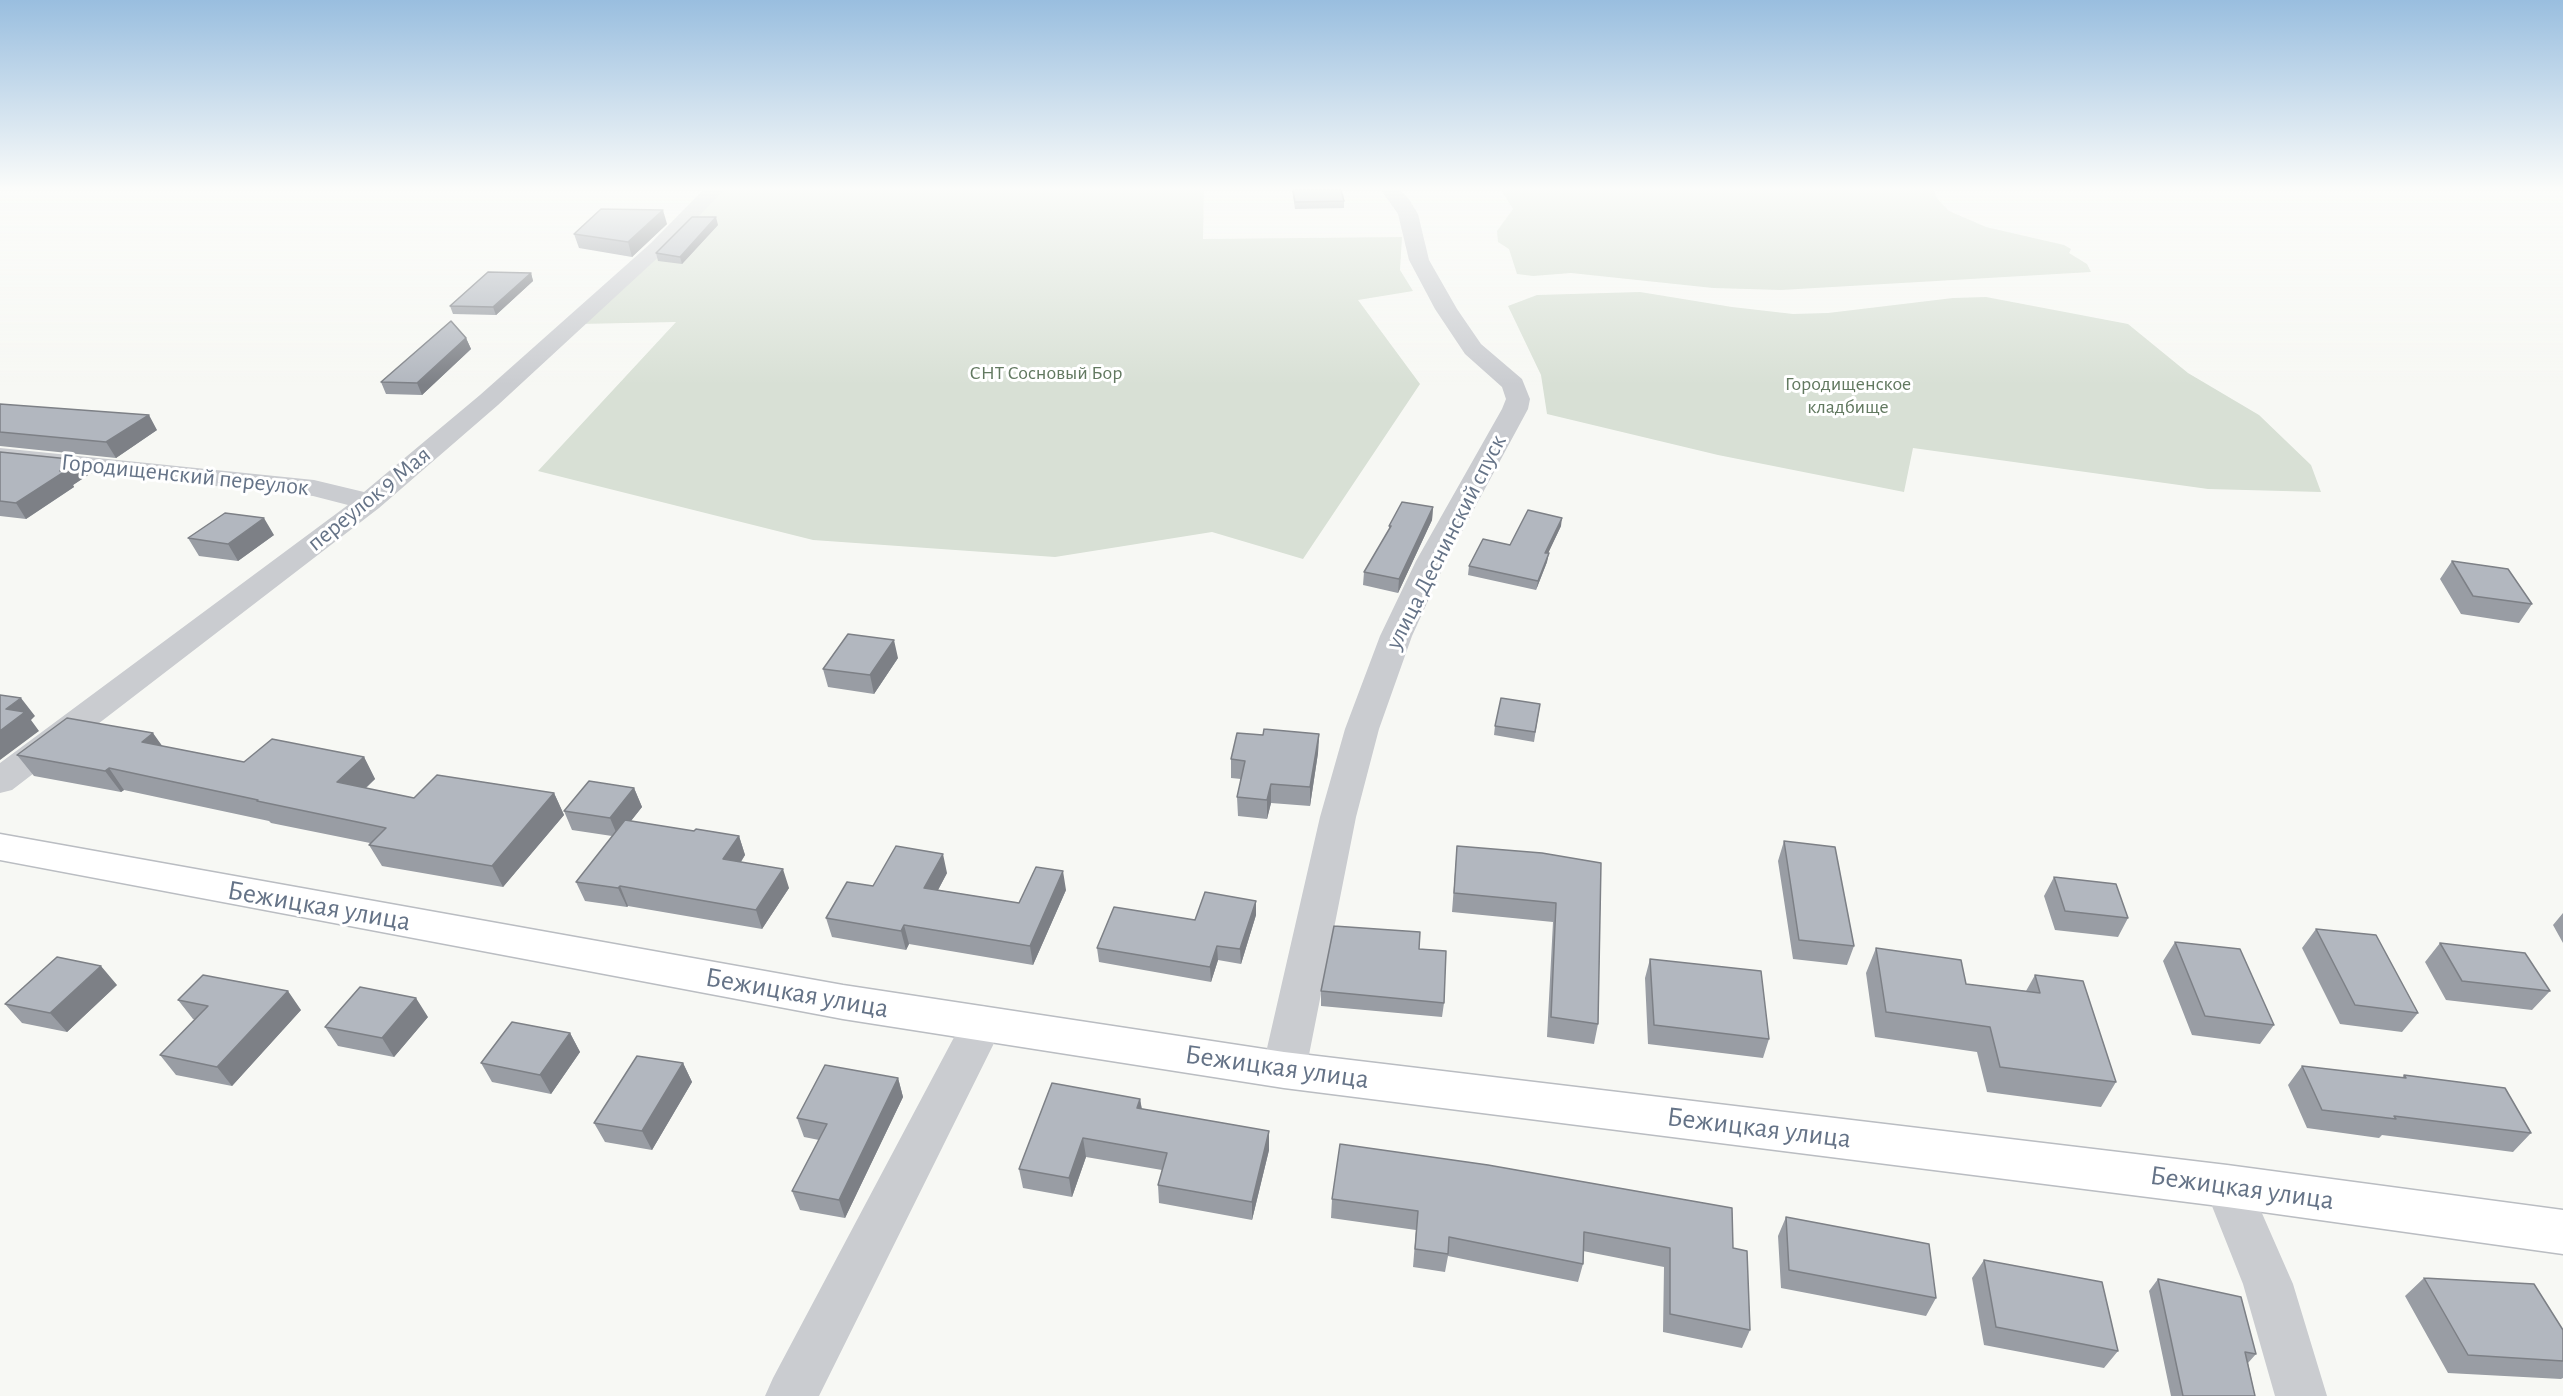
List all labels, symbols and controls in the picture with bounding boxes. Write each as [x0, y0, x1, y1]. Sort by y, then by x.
park label: СНТ Сосновый Бор [970, 361, 1122, 385]
park label: Городищенское кладбище [1785, 372, 1911, 419]
street label: улица Деснинский спуск [1379, 430, 1513, 654]
street label: переулок 9 Мая [301, 440, 437, 558]
street label: Городищенский переулок [60, 448, 310, 502]
street label: Бежицкая улица [225, 873, 413, 939]
street label: Бежицкая улица [703, 960, 891, 1026]
street label: Бежицкая улица [1183, 1037, 1371, 1097]
street label: Бежицкая улица [1665, 1100, 1853, 1156]
street label: Бежицкая улица [2148, 1158, 2336, 1218]

